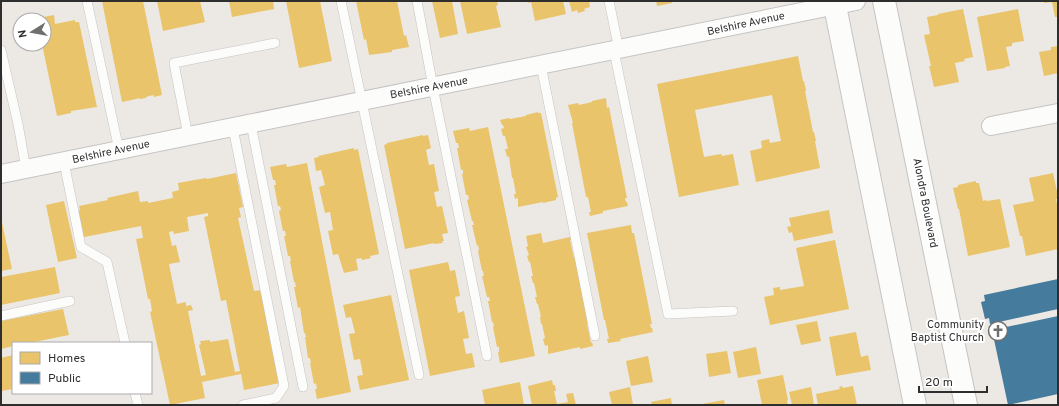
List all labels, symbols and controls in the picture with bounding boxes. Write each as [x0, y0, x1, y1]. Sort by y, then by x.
street label: Belshire Avenue [706, 9, 786, 39]
north arrow [12, 12, 52, 52]
text: N [16, 29, 31, 39]
street label: Belshire Avenue [389, 74, 469, 102]
street label: Belshire Avenue [71, 137, 151, 167]
street label: Alondra Boulevard [909, 157, 941, 249]
place label: Community Baptist Church [911, 318, 984, 345]
church icon: Community Baptist Church [987, 320, 1009, 342]
legend [12, 342, 152, 394]
text: Homes [48, 351, 85, 367]
scale bar [919, 368, 987, 394]
text: Public [48, 371, 81, 387]
text: 20 m [925, 375, 953, 391]

